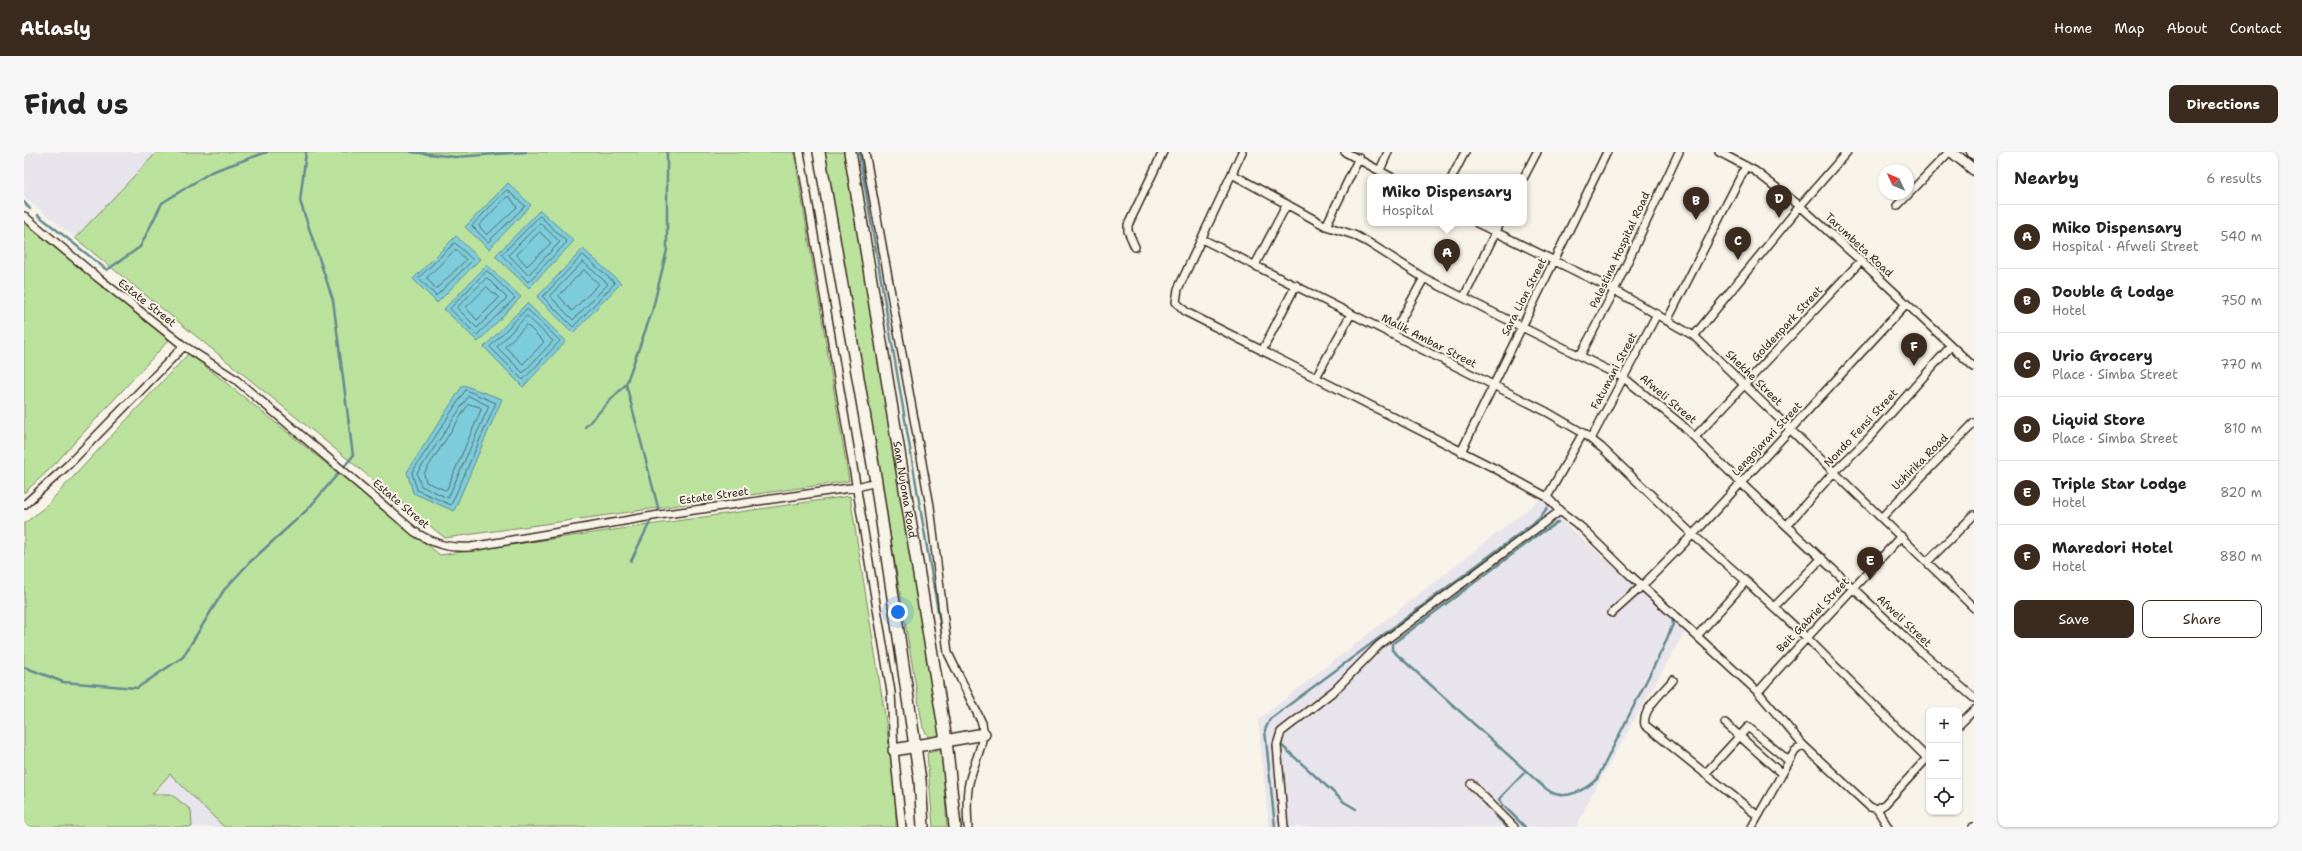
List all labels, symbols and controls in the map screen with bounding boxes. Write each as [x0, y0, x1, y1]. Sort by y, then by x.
text: Atlasly [20, 16, 91, 41]
text: Home [2054, 19, 2093, 37]
text: Map [2115, 19, 2145, 37]
text: About [2167, 19, 2208, 37]
text: Contact [2230, 19, 2282, 37]
text: Find us [24, 85, 129, 123]
button: Directions [2169, 85, 2278, 123]
north arrow [1878, 164, 1914, 200]
text: Nearby [2014, 167, 2079, 189]
text: 6 results [2206, 170, 2262, 187]
popup [1367, 174, 1527, 226]
text: Miko Dispensary [1382, 182, 1512, 202]
pin: D [1766, 185, 1792, 218]
pin: B [1683, 187, 1709, 220]
street label: Palestina Hospital Road [1586, 189, 1654, 311]
text: Hospital [1382, 202, 1433, 219]
street label: Tarumbeta Road [1822, 209, 1896, 281]
text: Miko Dispensary [2052, 218, 2182, 238]
pin: C [1725, 227, 1751, 260]
text: A [2022, 228, 2032, 245]
text: 540 m [2221, 228, 2262, 245]
text: Hospital · Afweli Street [2052, 238, 2199, 255]
pin: A [1434, 239, 1460, 272]
street label: Sara Lion Street [1498, 255, 1550, 339]
street label: Estate Street [115, 276, 179, 331]
text: Double G Lodge [2052, 282, 2174, 302]
street label: Goldenpark Street [1748, 283, 1826, 365]
text: B [2023, 292, 2031, 309]
text: 750 m [2221, 292, 2262, 309]
text: Hotel [2052, 302, 2086, 319]
street label: Malik Ambar Street [1379, 310, 1480, 372]
street label: Fatumani Street [1587, 330, 1641, 412]
pin: F [1901, 333, 1927, 366]
text: Urio Grocery [2052, 346, 2153, 366]
street label: Shekhe Street [1722, 347, 1786, 409]
text: C [2023, 356, 2031, 373]
text: 770 m [2220, 356, 2262, 373]
text: Place · Simba Street [2052, 366, 2178, 383]
street label: Afweli Street [1636, 371, 1700, 427]
street label: Nondo Fensi Street [1821, 386, 1901, 470]
street label: Lengojarari Street [1729, 398, 1806, 479]
text: Liquid Store [2052, 410, 2145, 430]
text: D [2022, 420, 2032, 437]
text: 810 m [2224, 420, 2262, 437]
street label: Ushirika Road [1889, 430, 1952, 493]
text: Place · Simba Street [2052, 430, 2178, 447]
street label: Sam Nujoma Road [890, 440, 920, 539]
text: Triple Star Lodge [2052, 474, 2187, 494]
street label: Estate Street [369, 476, 433, 532]
street label: Estate Street [678, 484, 750, 508]
text: E [2023, 484, 2031, 501]
text: 820 m [2220, 484, 2262, 501]
text: Hotel [2052, 494, 2086, 511]
text: Maredori Hotel [2052, 538, 2173, 558]
pin: E [1857, 547, 1883, 580]
text: F [2023, 548, 2031, 565]
text: 880 m [2220, 548, 2262, 565]
text: Hotel [2052, 558, 2086, 575]
street label: Beit Gabriel Street [1773, 574, 1853, 656]
street label: Afweli Street [1873, 592, 1935, 650]
button: Save [2014, 600, 2134, 638]
button: Share [2142, 600, 2262, 638]
your location [888, 602, 908, 622]
map controls [1926, 707, 1962, 815]
button: + [1926, 707, 1962, 743]
button: − [1926, 743, 1962, 779]
button: locate [1926, 779, 1962, 815]

